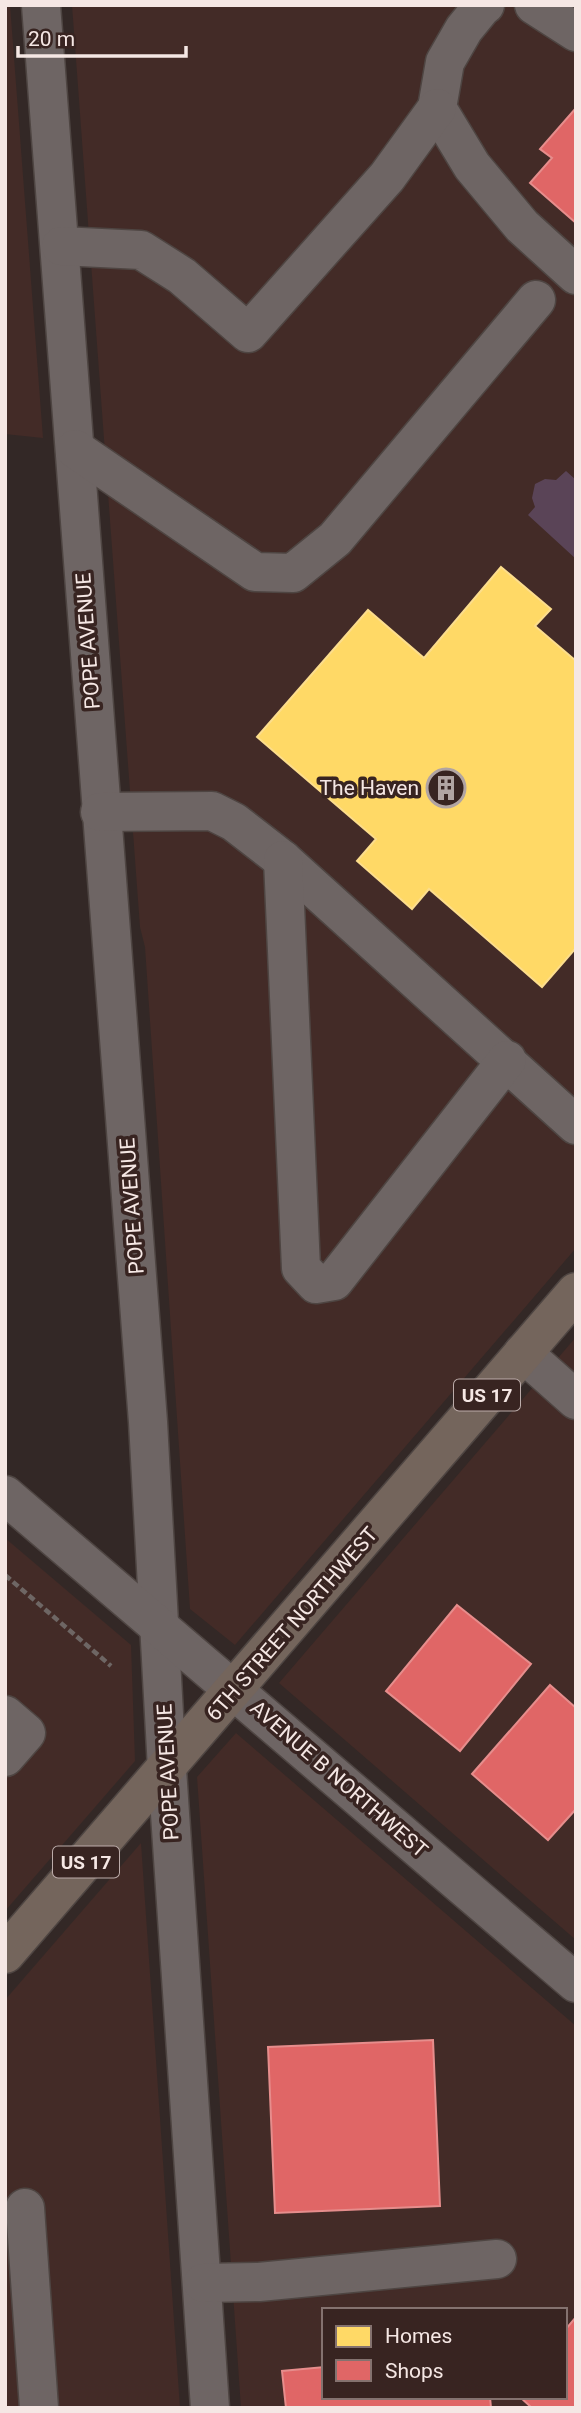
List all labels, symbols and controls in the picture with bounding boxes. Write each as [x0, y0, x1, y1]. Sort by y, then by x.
scale bar [18, 14, 186, 58]
text: 20 m [28, 27, 75, 51]
street label: POPE AVENUE [71, 572, 105, 710]
building icon: The Haven [425, 767, 467, 809]
place label: The Haven [320, 776, 419, 800]
street label: POPE AVENUE [115, 1137, 149, 1275]
road number: US 17 [454, 1380, 520, 1410]
street label: 6TH STREET NORTHWEST [201, 1522, 383, 1726]
street label: AVENUE B NORTHWEST [246, 1696, 433, 1863]
street label: POPE AVENUE [152, 1703, 184, 1841]
road number: US 17 [53, 1846, 119, 1878]
legend [322, 2308, 567, 2399]
text: Homes [385, 2324, 452, 2348]
text: Shops [385, 2359, 444, 2383]

